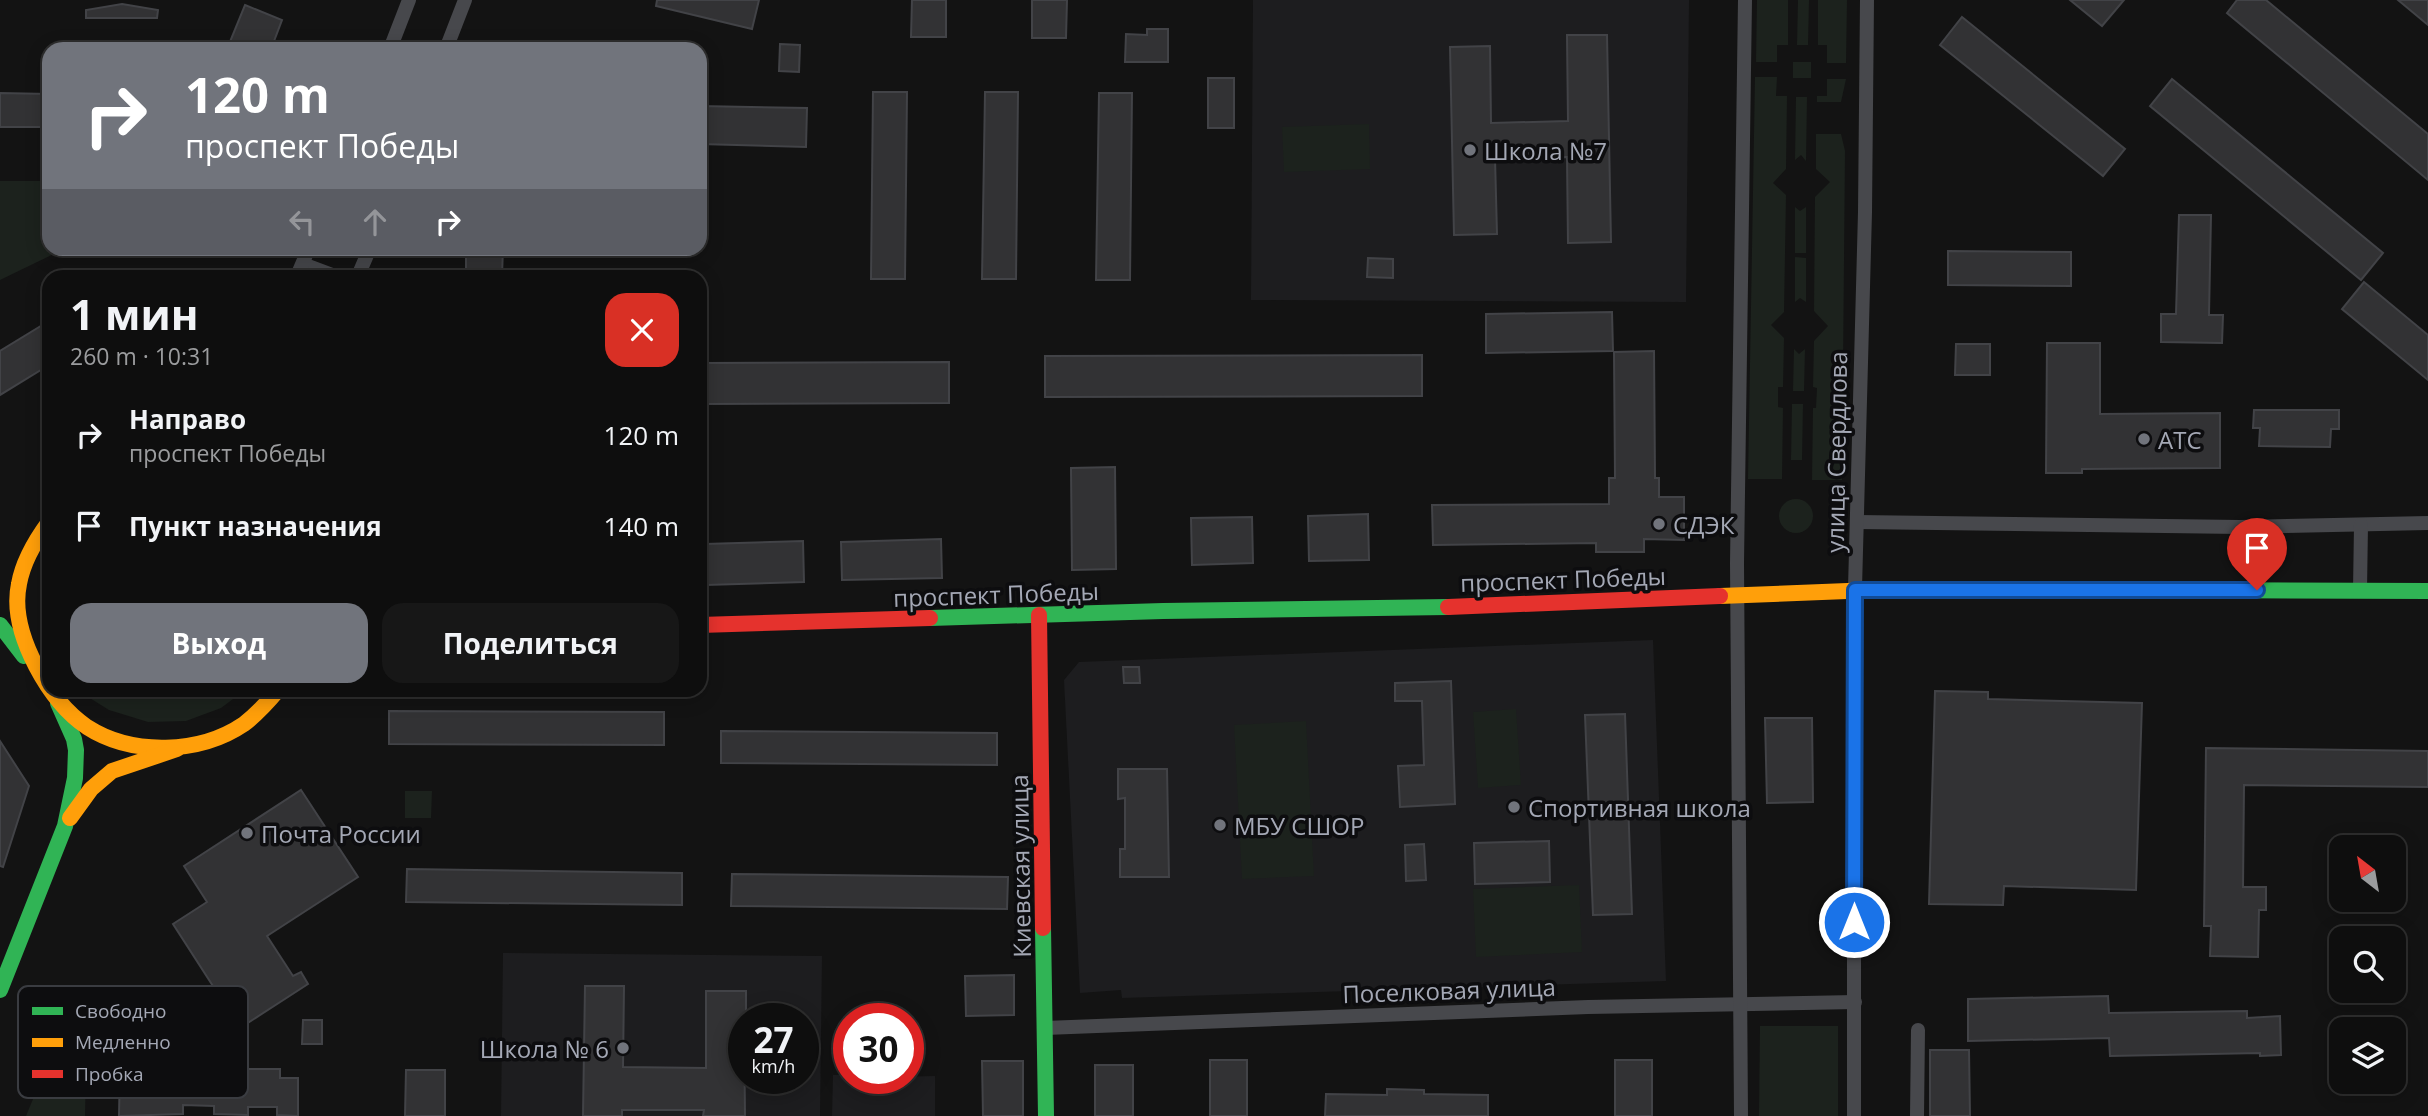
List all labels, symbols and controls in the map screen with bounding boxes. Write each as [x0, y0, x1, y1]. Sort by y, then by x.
text: 120 m [185, 61, 330, 127]
icon: right [70, 70, 161, 161]
text: проспект Победы [185, 124, 459, 167]
place label: Школа №7 [1484, 134, 1607, 167]
marker: Школа №7 [1462, 142, 1478, 158]
icon: left [283, 203, 321, 241]
icon: ahead [356, 203, 394, 241]
icon: right [429, 203, 467, 241]
text: 1 мин [70, 285, 198, 342]
button: close [605, 293, 679, 367]
text: 260 m · 10:31 [70, 340, 213, 372]
street label: улица Свердлова [1818, 351, 1854, 553]
text: Направо [129, 401, 246, 437]
icon: right [70, 416, 108, 454]
text: 120 m [604, 417, 679, 453]
place label: АТС [2158, 423, 2202, 456]
marker: АТС [2136, 431, 2152, 447]
text: проспект Победы [129, 437, 326, 469]
icon: arrive [70, 507, 108, 545]
text: Пункт назначения [129, 508, 382, 544]
text: 140 m [604, 508, 679, 544]
place label: СДЭК [1673, 508, 1735, 541]
marker: СДЭК [1651, 516, 1667, 532]
pin [2227, 518, 2287, 590]
icon: arrive [2238, 529, 2276, 567]
street label: проспект Победы [1460, 559, 1666, 599]
street label: проспект Победы [893, 574, 1099, 614]
button: Выход [70, 603, 368, 683]
button: Поделиться [382, 603, 679, 683]
street label: Киевская улица [1002, 774, 1038, 958]
place label: Спортивная школа [1528, 791, 1751, 824]
marker: Спортивная школа [1506, 799, 1522, 815]
place label: МБУ СШОР [1234, 809, 1364, 842]
place label: Почта России [261, 817, 421, 850]
marker: МБУ СШОР [1212, 817, 1228, 833]
marker: Почта России [239, 825, 255, 841]
north arrow [2329, 835, 2406, 912]
map controls [2329, 835, 2406, 1094]
position arrow [1817, 885, 1891, 959]
button: search [2329, 926, 2406, 1003]
street label: Поселковая улица [1342, 970, 1556, 1010]
legend [18, 986, 248, 1098]
text: Свободно [75, 998, 166, 1024]
speed limit sign: 30 [833, 1003, 924, 1094]
text: 27 [753, 1016, 794, 1063]
button: layers [2329, 1017, 2406, 1094]
text: Медленно [75, 1029, 171, 1055]
place label: Школа № 6 [480, 1032, 609, 1065]
marker: Школа № 6 [615, 1040, 631, 1056]
text: km/h [752, 1054, 795, 1078]
text: Пробка [75, 1061, 144, 1087]

